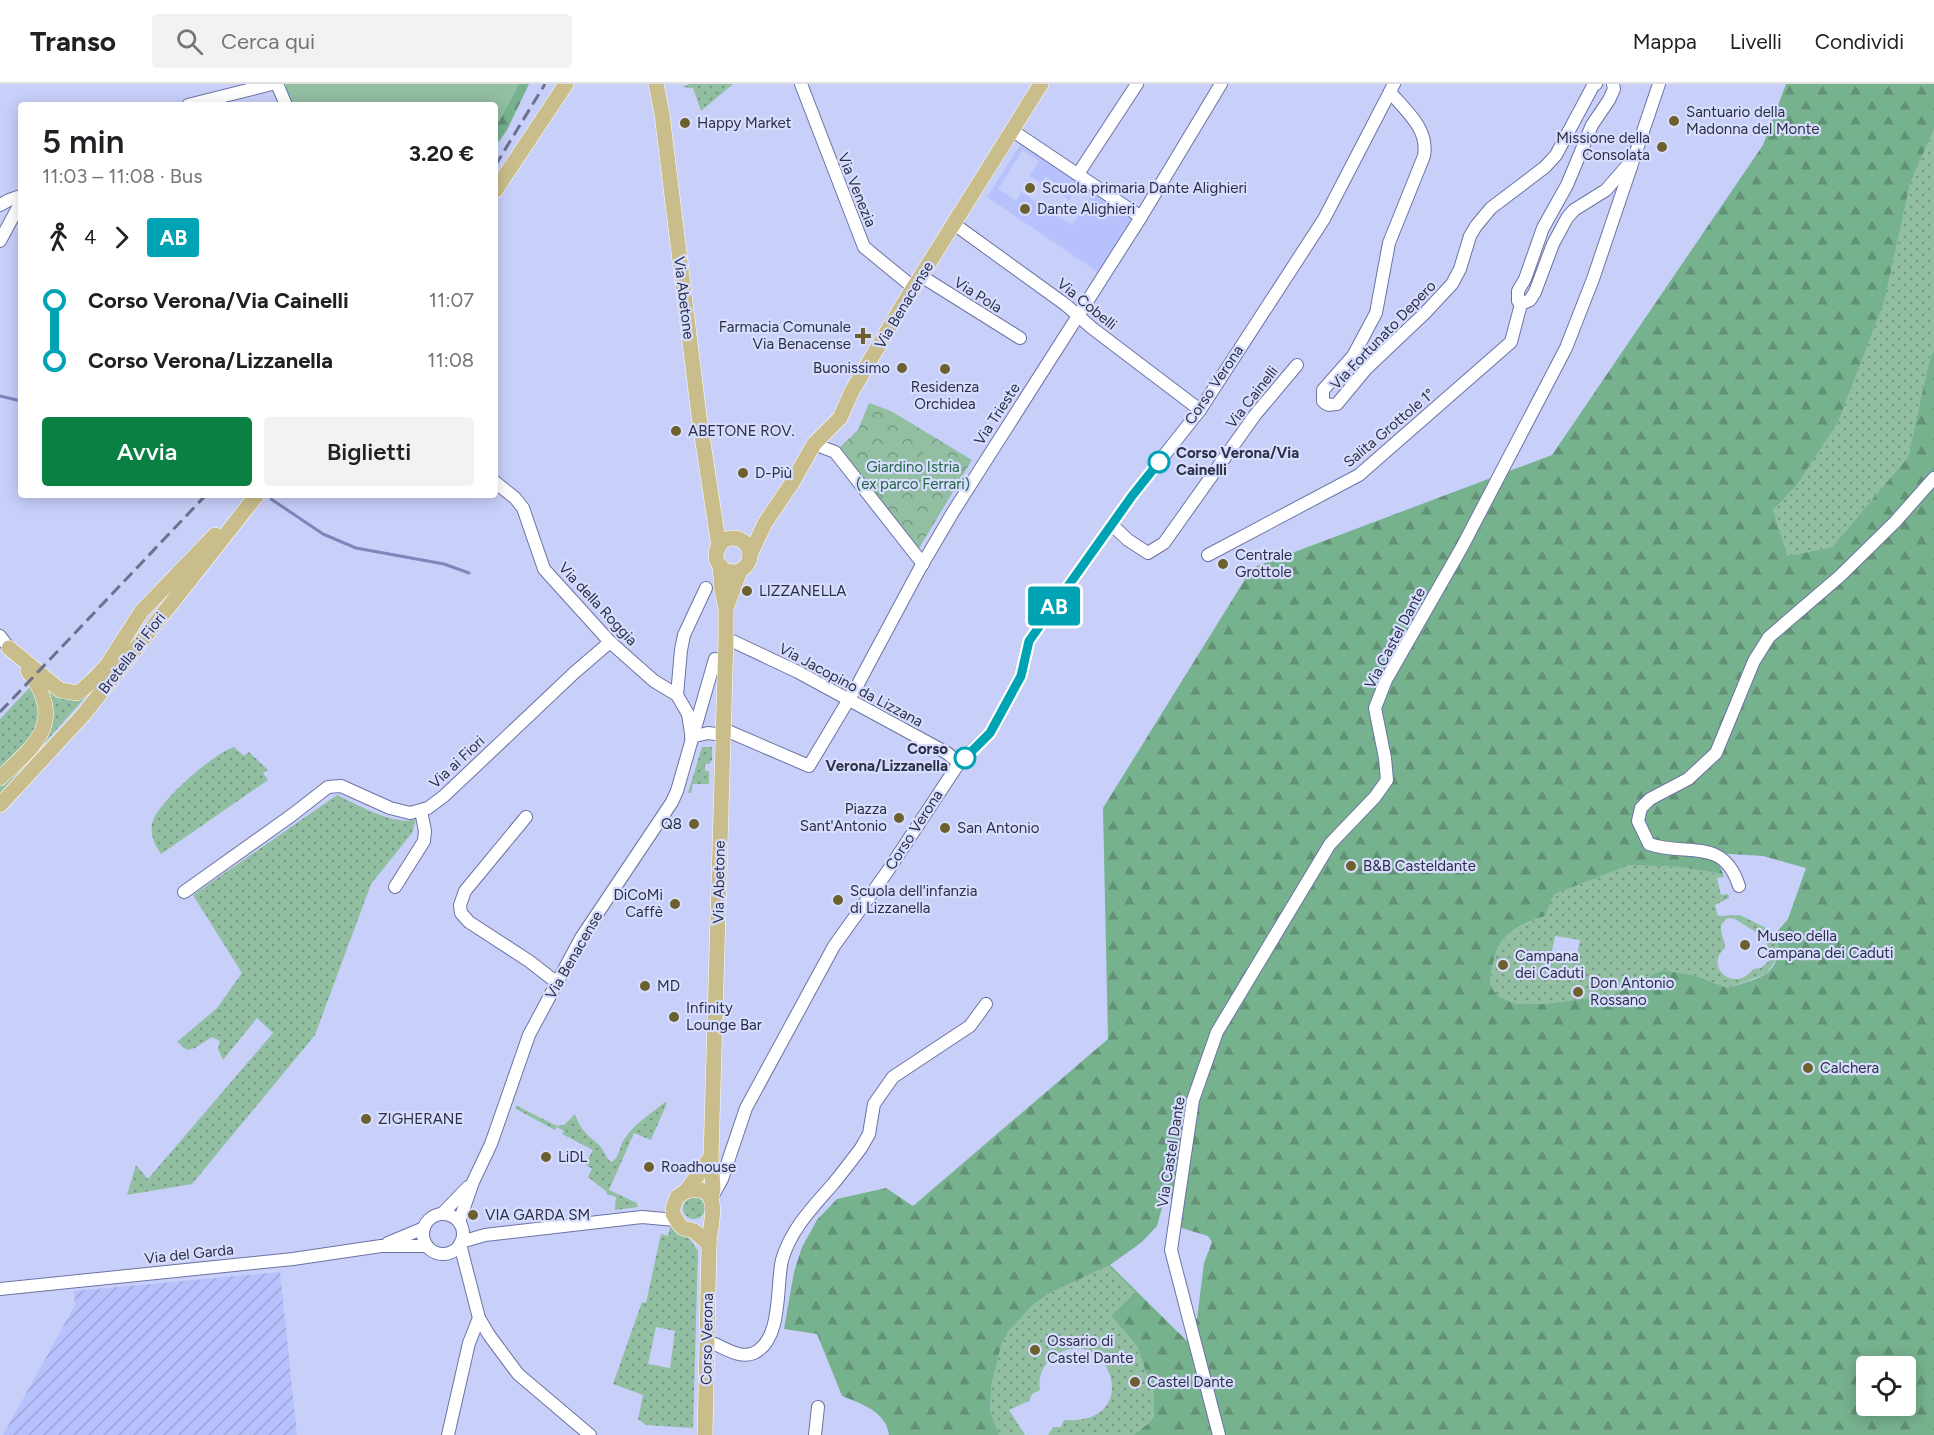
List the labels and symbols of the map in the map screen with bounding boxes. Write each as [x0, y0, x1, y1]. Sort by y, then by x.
place label: Santuario della Madonna del Monte [1686, 103, 1820, 138]
place label: Happy Market [697, 114, 792, 132]
marker: Santuario della Madonna del Monte [1667, 114, 1681, 128]
marker: Happy Market [678, 116, 692, 130]
place label: Missione della Consolata [1556, 129, 1650, 164]
marker: Missione della Consolata [1655, 140, 1669, 154]
street label: Via Venezia [834, 150, 880, 230]
place label: Scuola primaria Dante Alighieri [1042, 179, 1247, 197]
marker: Scuola primaria Dante Alighieri [1023, 181, 1037, 195]
place label: Dante Alighieri [1037, 200, 1135, 218]
marker: Dante Alighieri [1018, 202, 1032, 216]
street label: Via Abetone [670, 256, 698, 340]
street label: Via Benacense [871, 258, 937, 352]
street label: Via Pola [951, 273, 1005, 317]
street label: Via Cobelli [1053, 274, 1121, 334]
street label: Via Fortunato Depero [1326, 277, 1440, 393]
place label: Farmacia Comunale Via Benacense [719, 318, 851, 353]
marker: Farmacia Comunale Via Benacense [856, 329, 870, 343]
street label: Corso Verona [1181, 342, 1247, 428]
place label: Buonissimo [813, 359, 890, 377]
marker: Buonissimo [895, 361, 909, 375]
marker: Residenza Orchidea [938, 362, 952, 376]
street label: Via Cainelli [1222, 362, 1282, 432]
place label: Residenza Orchidea [911, 378, 979, 413]
street label: Via Trieste [970, 380, 1024, 448]
street label: Salita Grottole 1° [1340, 385, 1438, 471]
place label: ABETONE ROV. [688, 422, 795, 440]
marker: ABETONE ROV. [669, 424, 683, 438]
place label: Corso Verona/Via Cainelli [1176, 444, 1299, 479]
marker: Corso Verona/Via Cainelli [1148, 451, 1170, 473]
park label: Giardino Istria (ex parco Ferrari) [856, 458, 970, 493]
place label: D-Più [755, 464, 792, 482]
marker: D-Più [736, 466, 750, 480]
place label: Centrale Grottole [1235, 546, 1292, 581]
marker: Centrale Grottole [1216, 557, 1230, 571]
street label: Via della Roggia [555, 559, 641, 649]
place label: LIZZANELLA [759, 582, 847, 600]
marker: LIZZANELLA [740, 584, 754, 598]
street label: Via Castel Dante [1361, 584, 1429, 692]
line badge: AB [1027, 586, 1081, 626]
street label: Bretella ai Fiori [95, 609, 169, 697]
street label: Via Jacopino da Lizzana [776, 639, 926, 731]
street label: Via ai Fiori [426, 732, 488, 792]
place label: Corso Verona/Lizzanella [826, 740, 948, 775]
marker: Corso Verona/Lizzanella [954, 747, 976, 769]
street label: Corso Verona [881, 787, 947, 873]
place label: Piazza Sant'Antonio [800, 800, 887, 835]
marker: Piazza Sant'Antonio [892, 811, 906, 825]
place label: Q8 [661, 815, 682, 833]
marker: Q8 [687, 817, 701, 831]
place label: San Antonio [957, 819, 1040, 837]
marker: San Antonio [938, 821, 952, 835]
street label: Via Abetone [709, 840, 729, 924]
place label: B&B Casteldante [1363, 857, 1476, 875]
marker: B&B Casteldante [1344, 859, 1358, 873]
place label: Scuola dell'infanzia di Lizzanella [850, 882, 977, 917]
place label: DiCoMi Caffè [614, 886, 663, 921]
marker: Scuola dell'infanzia di Lizzanella [831, 893, 845, 907]
marker: DiCoMi Caffè [668, 897, 682, 911]
street label: Via Benacense [542, 908, 606, 1002]
place label: Museo della Campana dei Caduti [1757, 927, 1893, 962]
marker: Museo della Campana dei Caduti [1738, 938, 1752, 952]
place label: Campana dei Caduti [1515, 947, 1584, 982]
marker: Campana dei Caduti [1496, 958, 1510, 972]
place label: Don Antonio Rossano [1590, 974, 1675, 1009]
place label: MD [657, 977, 680, 995]
marker: MD [638, 979, 652, 993]
marker: Don Antonio Rossano [1571, 985, 1585, 999]
place label: Infinity Lounge Bar [686, 999, 762, 1034]
marker: Infinity Lounge Bar [667, 1010, 681, 1024]
place label: Calchera [1820, 1059, 1879, 1077]
marker: Calchera [1801, 1061, 1815, 1075]
street label: Via Castel Dante [1153, 1095, 1189, 1209]
place label: ZIGHERANE [378, 1110, 463, 1128]
marker: ZIGHERANE [359, 1112, 373, 1126]
place label: LiDL [558, 1148, 588, 1166]
marker: LiDL [539, 1150, 553, 1164]
place label: Roadhouse [661, 1158, 736, 1176]
marker: Roadhouse [642, 1160, 656, 1174]
place label: VIA GARDA SM [485, 1206, 590, 1224]
marker: VIA GARDA SM [466, 1208, 480, 1222]
street label: Via del Garda [143, 1240, 235, 1268]
street label: Corso Verona [697, 1293, 717, 1385]
place label: Ossario di Castel Dante [1047, 1332, 1133, 1367]
marker: Ossario di Castel Dante [1028, 1343, 1042, 1357]
place label: Castel Dante [1147, 1373, 1233, 1391]
marker: Castel Dante [1128, 1375, 1142, 1389]

